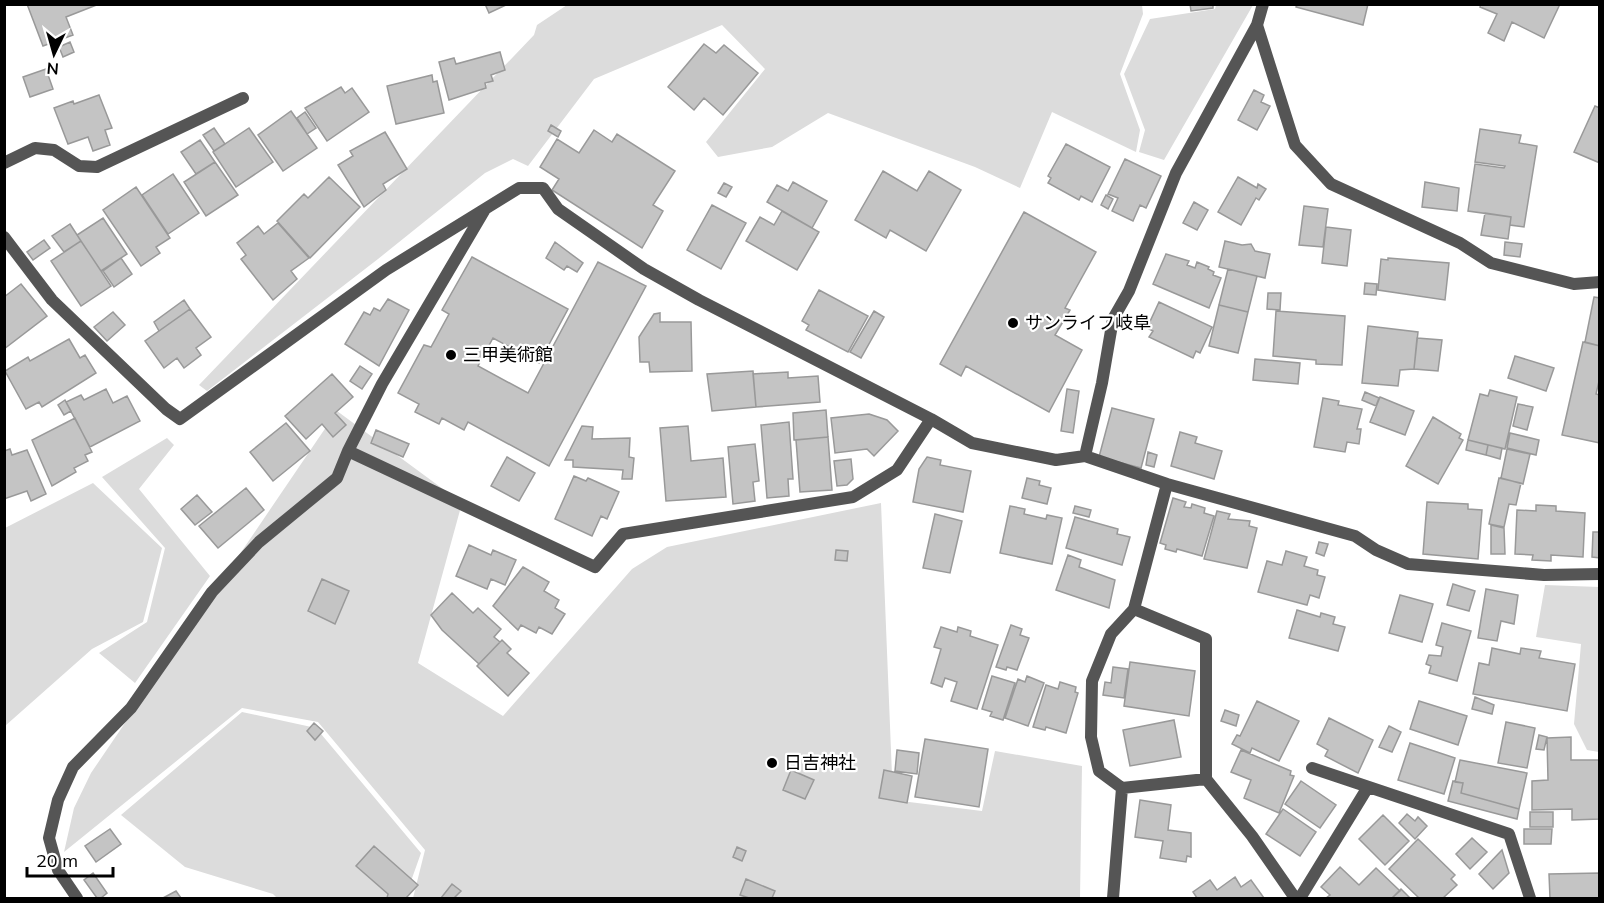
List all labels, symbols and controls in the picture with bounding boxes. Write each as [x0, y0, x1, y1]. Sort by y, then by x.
north arrow [24, 24, 84, 84]
text: N [46, 58, 60, 79]
place label: サンライフ岐阜 [1025, 311, 1151, 334]
marker: サンライフ岐阜 [1006, 316, 1020, 330]
place label: 三甲美術館 [463, 343, 553, 366]
marker: 三甲美術館 [444, 348, 458, 362]
place label: 日吉神社 [784, 751, 856, 774]
marker: 日吉神社 [765, 756, 779, 770]
scale bar [27, 840, 112, 878]
text: 20 m [36, 849, 78, 872]

